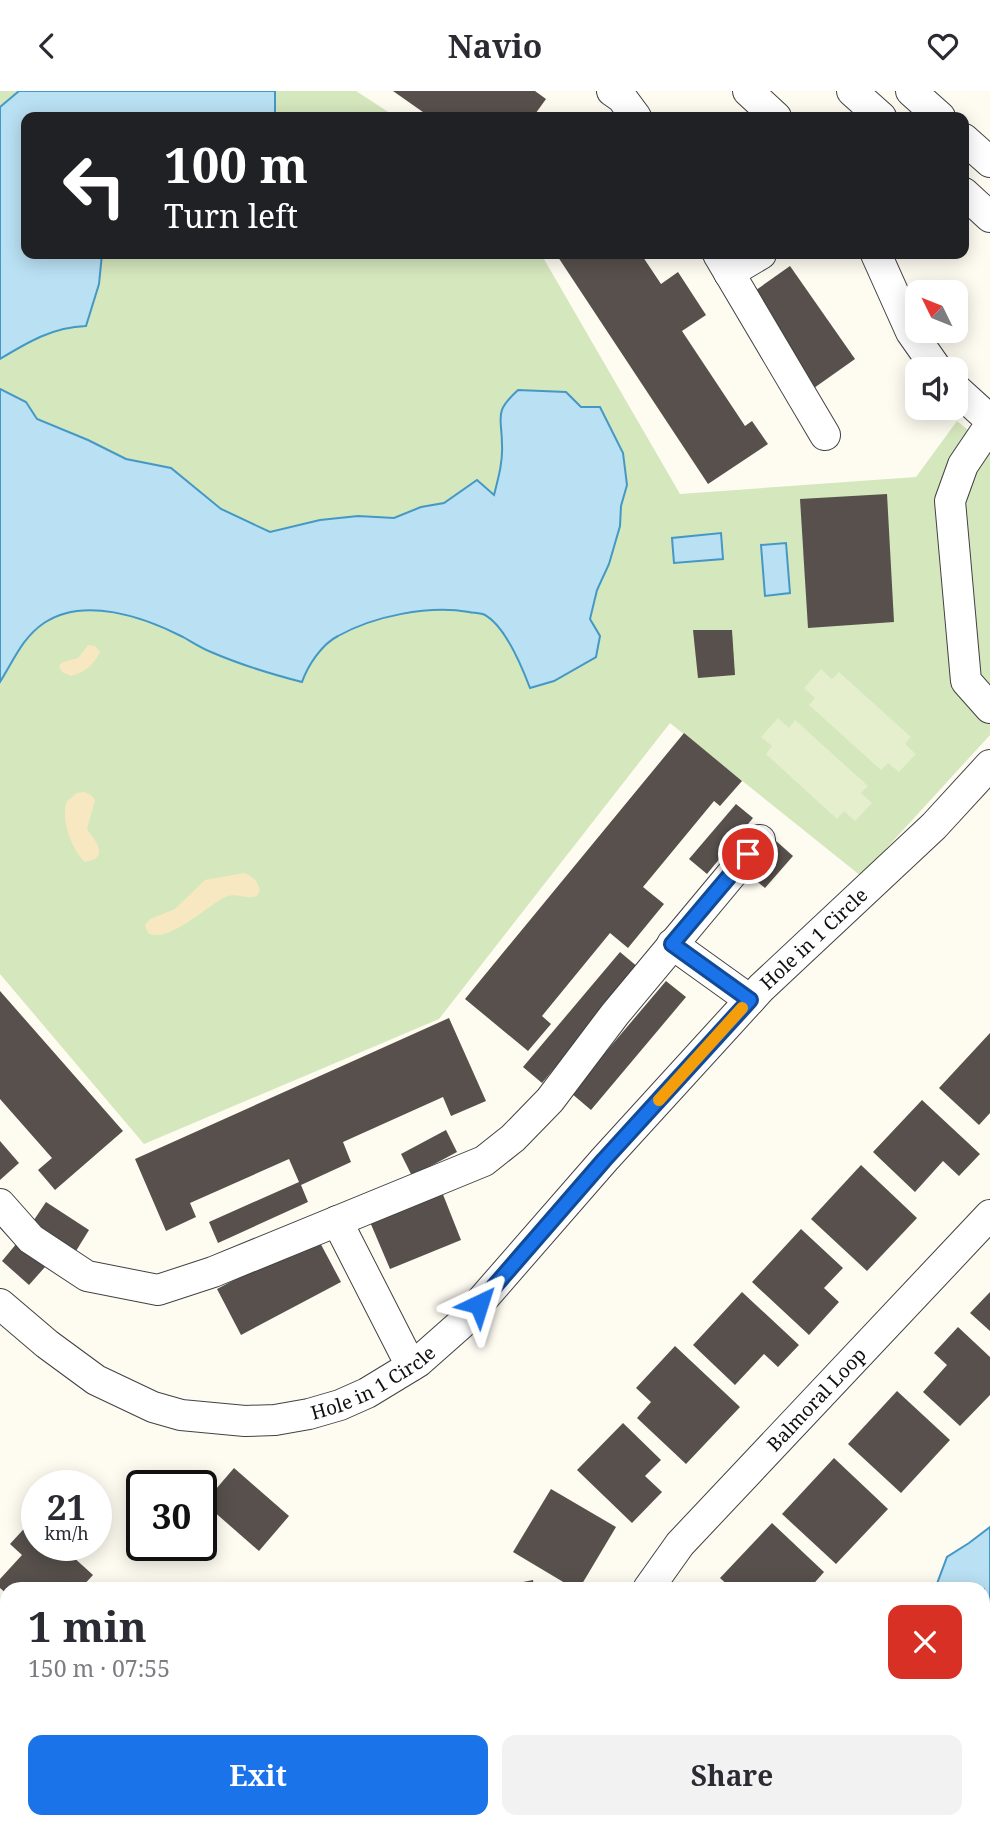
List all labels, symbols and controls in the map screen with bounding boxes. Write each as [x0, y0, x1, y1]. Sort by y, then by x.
text: Navio [448, 24, 542, 67]
icon: back [28, 27, 66, 65]
icon: heart [924, 27, 962, 65]
text: 100 m [164, 131, 308, 197]
icon: left [49, 140, 140, 231]
text: Turn left [164, 194, 298, 237]
north arrow [905, 280, 968, 343]
map controls [905, 280, 968, 420]
button: sound [905, 357, 968, 420]
pin [718, 824, 778, 884]
icon: arrive [729, 835, 767, 873]
street label: Hole in 1 Circle [754, 882, 873, 995]
position arrow [442, 1267, 516, 1341]
street label: Hole in 1 Circle [308, 1340, 441, 1426]
street label: Balmoral Loop [761, 1342, 872, 1457]
speed limit sign: 30 [126, 1470, 217, 1561]
text: 21 [47, 1483, 86, 1530]
text: km/h [44, 1521, 89, 1545]
text: 1 min [28, 1597, 147, 1654]
button: close [888, 1605, 962, 1679]
text: 150 m · 07:55 [28, 1652, 170, 1684]
button: Exit [28, 1735, 488, 1815]
button: Share [502, 1735, 962, 1815]

